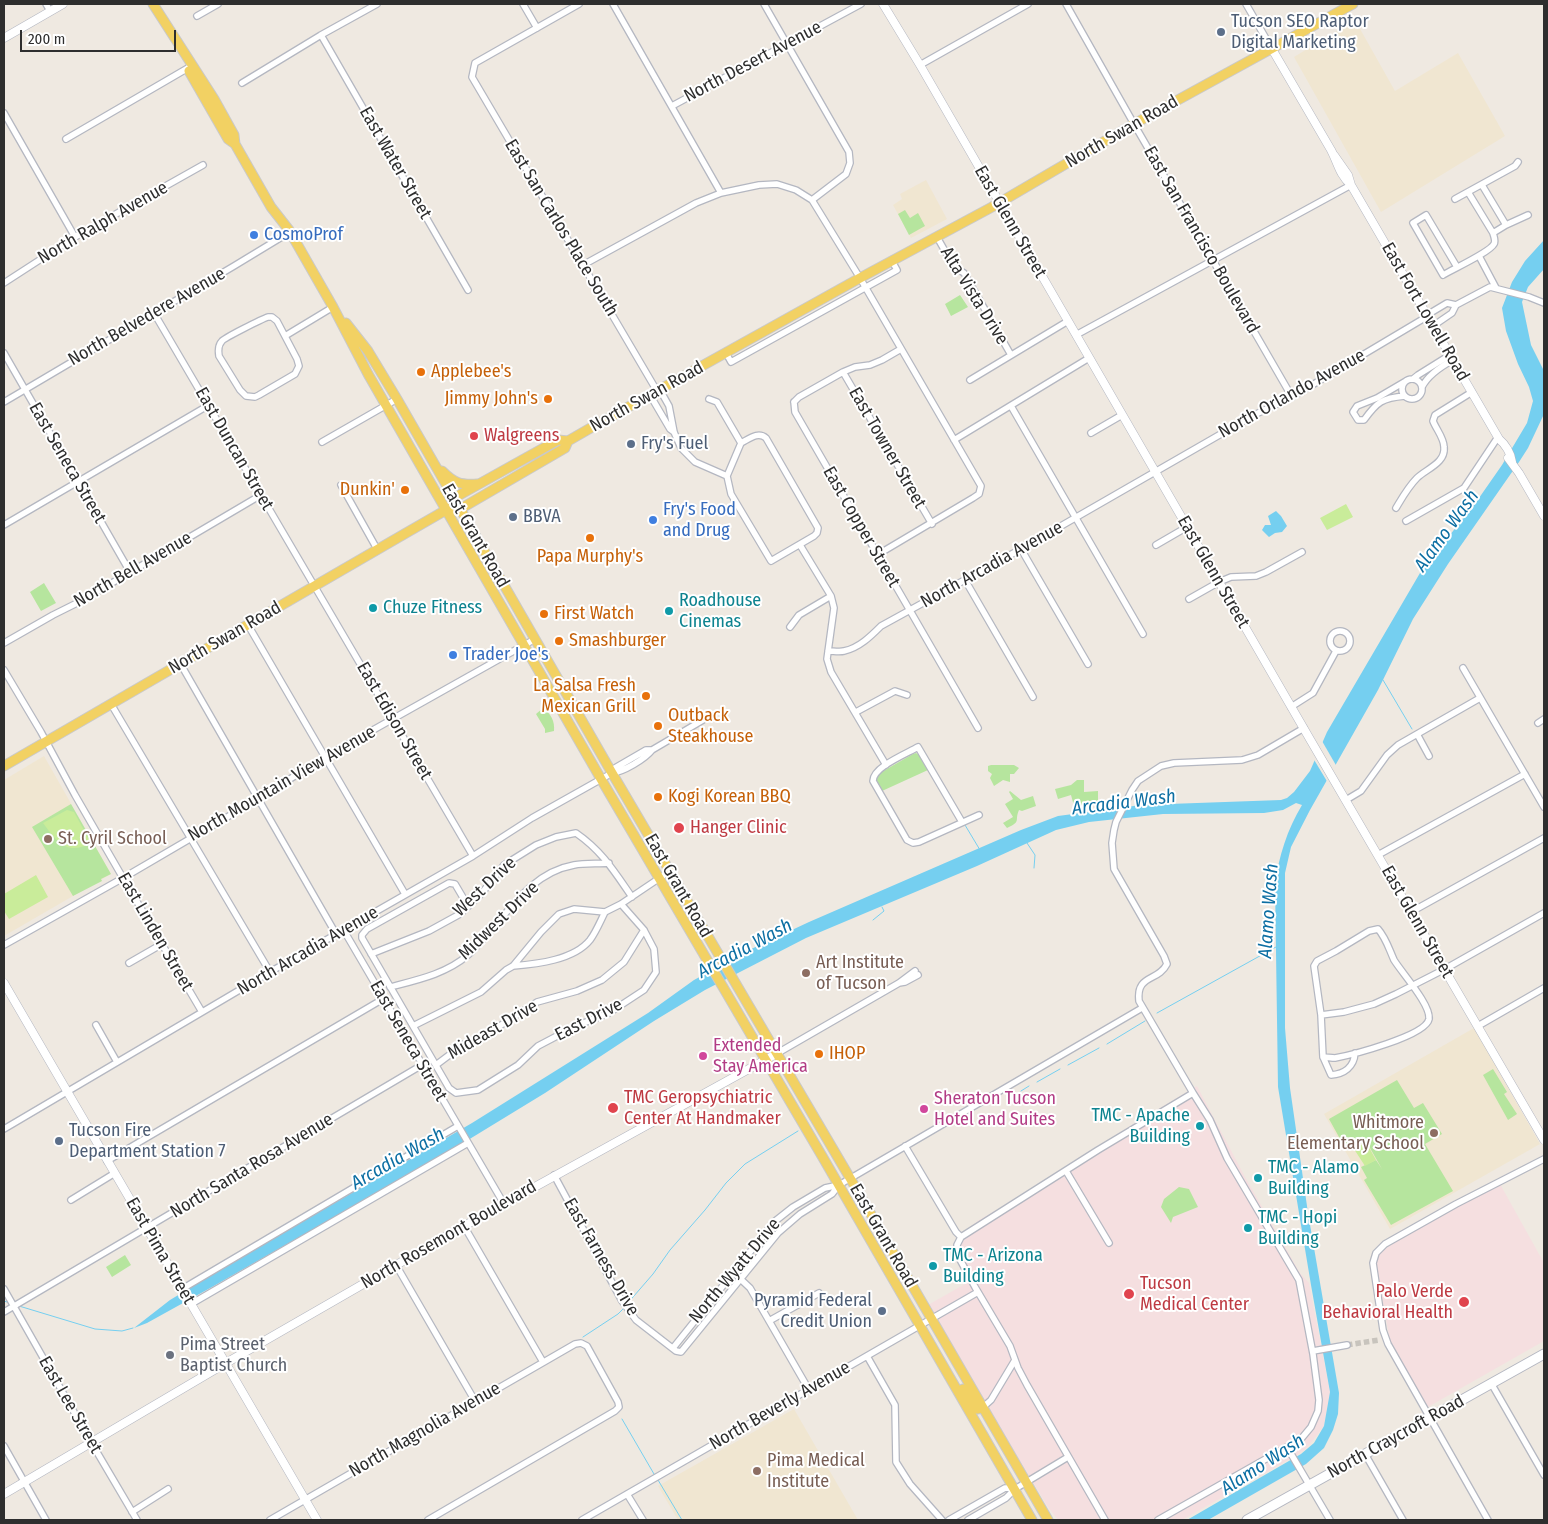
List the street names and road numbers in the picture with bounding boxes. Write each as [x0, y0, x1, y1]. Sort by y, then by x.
street label: North Desert Avenue [681, 17, 825, 107]
street label: North Swan Road [1062, 91, 1182, 173]
street label: East Water Street [354, 103, 436, 223]
street label: East San Carlos Place South [500, 136, 622, 320]
street label: East San Francisco Boulevard [1138, 143, 1264, 337]
street label: East Glenn Street [969, 162, 1051, 282]
street label: North Ralph Avenue [34, 177, 172, 269]
street label: East Fort Lowell Road [1376, 239, 1474, 385]
street label: Alta Vista Drive [935, 243, 1013, 349]
street label: North Belvedere Avenue [65, 263, 229, 371]
street label: North Orlando Avenue [1215, 345, 1369, 443]
street label: North Swan Road [586, 357, 708, 437]
street label: East Duncan Street [190, 384, 278, 514]
street label: East Towner Street [844, 384, 930, 512]
street label: East Seneca Street [24, 399, 110, 527]
street label: East Copper Street [818, 463, 904, 591]
street label: East Grant Road [437, 480, 513, 592]
street label: East Glenn Street [1172, 512, 1254, 632]
street label: North Arcadia Avenue [917, 517, 1067, 613]
street label: North Bell Avenue [70, 527, 196, 613]
street label: North Swan Road [165, 597, 285, 679]
street label: East Edison Street [352, 658, 436, 784]
street label: North Mountain View Avenue [184, 721, 380, 847]
street label: East Grant Road [640, 830, 716, 942]
street label: West Drive [449, 852, 521, 922]
street label: East Glenn Street [1376, 862, 1458, 982]
street label: East Linden Street [112, 869, 198, 995]
street label: Midwest Drive [454, 877, 544, 965]
street label: North Arcadia Avenue [234, 902, 382, 1000]
street label: East Seneca Street [365, 977, 451, 1105]
street label: East Drive [552, 994, 626, 1046]
street label: Mideast Drive [444, 996, 542, 1064]
street label: North Santa Rosa Avenue [167, 1109, 337, 1223]
street label: North Rosemont Boulevard [357, 1176, 541, 1294]
street label: East Grant Road [845, 1180, 921, 1292]
street label: East Pima Street [121, 1194, 199, 1308]
street label: East Farness Drive [559, 1194, 643, 1320]
street label: North Wyatt Drive [685, 1214, 785, 1328]
street label: East Lee Street [34, 1353, 106, 1457]
street label: North Beverly Avenue [706, 1357, 854, 1455]
street label: North Magnolia Avenue [345, 1378, 505, 1482]
street label: North Craycroft Road [1324, 1390, 1468, 1484]

